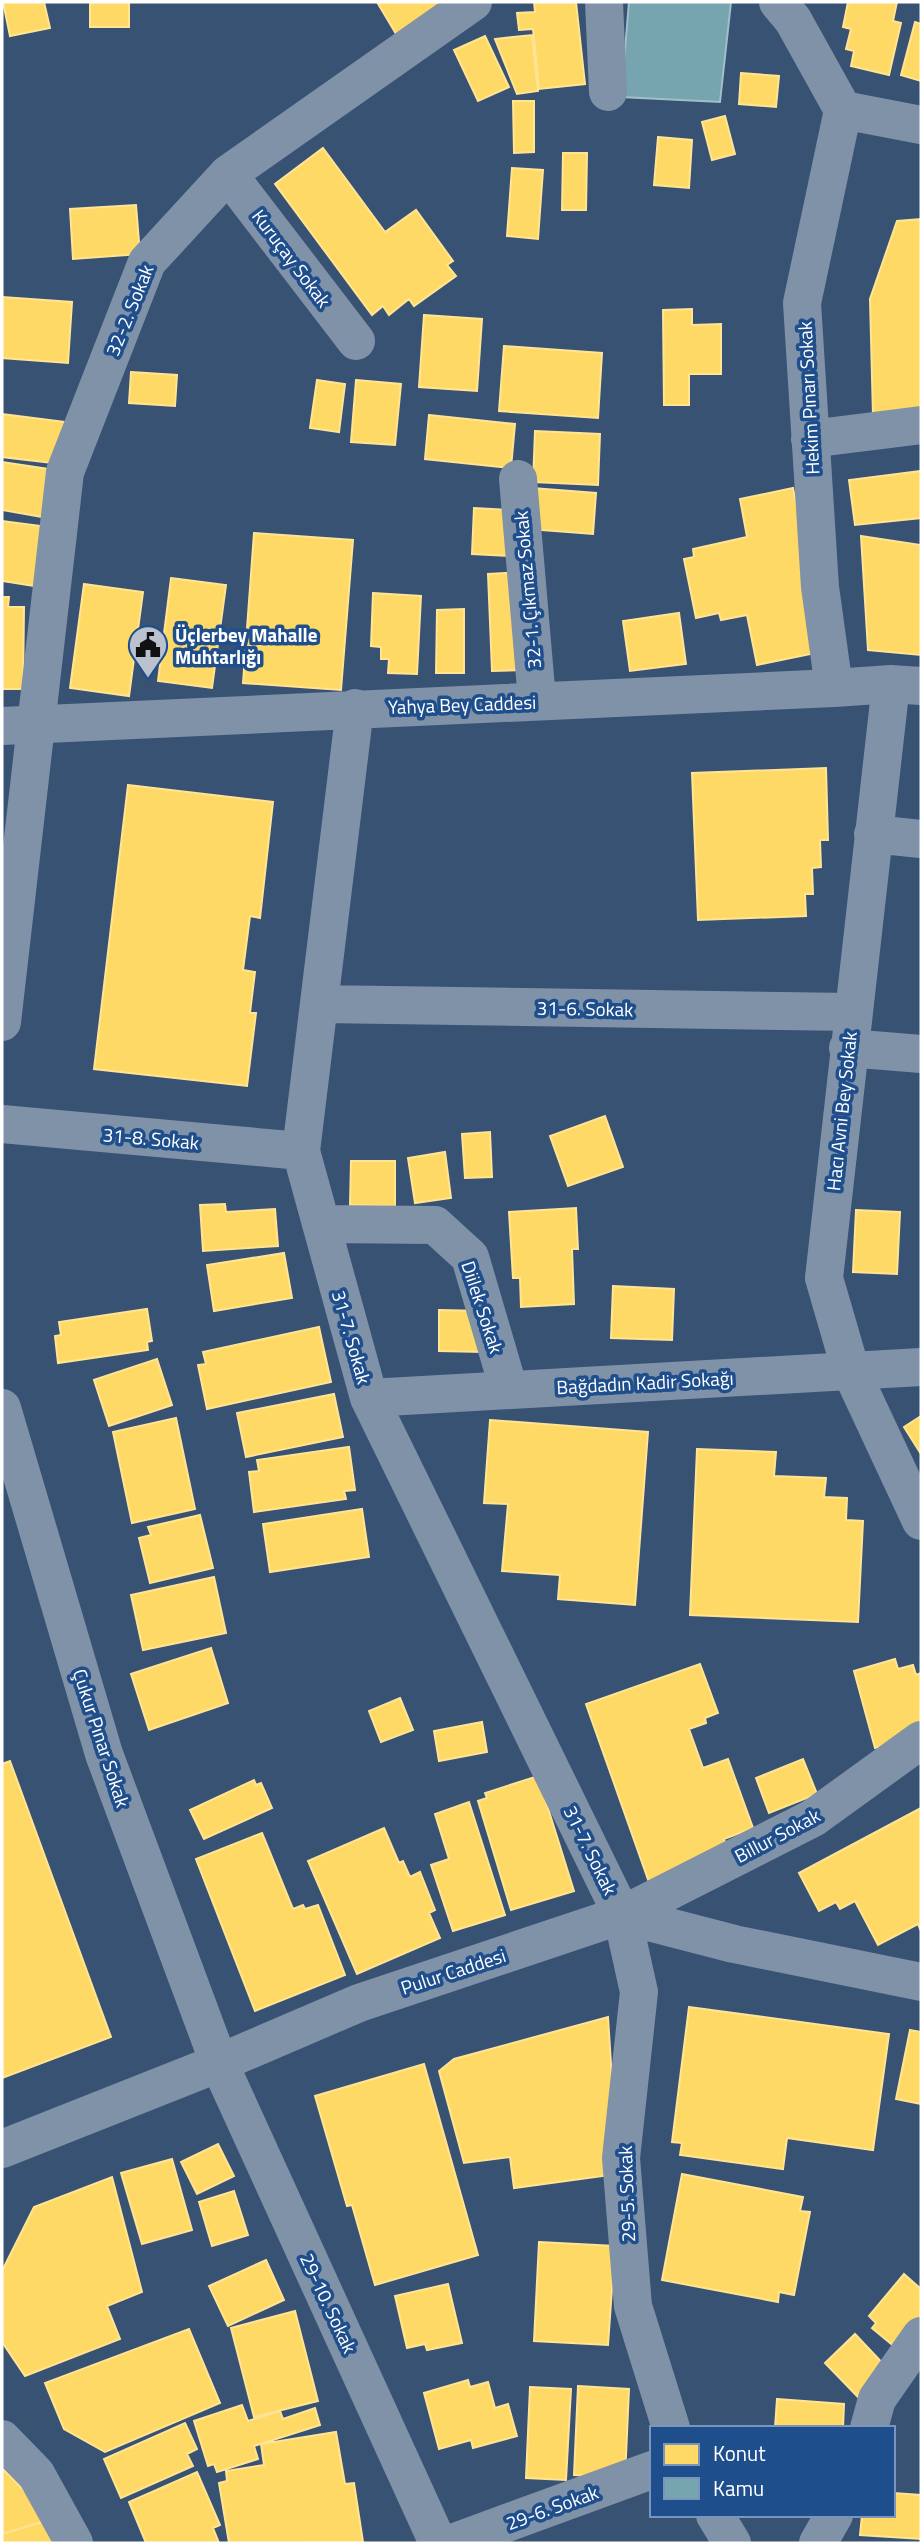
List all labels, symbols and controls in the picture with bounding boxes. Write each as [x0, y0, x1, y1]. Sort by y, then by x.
street label: Kuruçay Sokak [245, 203, 339, 313]
street label: 32-2. Sokak [97, 260, 161, 360]
street label: Hekim Pınarı Sokak [789, 320, 827, 476]
street label: 32-1. Çıkmaz Sokak [506, 510, 548, 670]
place label: Üçlerbey Mahalle Muhtarlığı [175, 620, 318, 671]
public building icon: Üçlerbey Mahalle Muhtarlığı [127, 624, 169, 679]
street label: Yahya Bey Caddesi [387, 687, 537, 721]
street label: 31-6. Sokak [536, 993, 634, 1023]
street label: Hacı Avni Bey Sokak [818, 1030, 864, 1192]
street label: 31-8. Sokak [102, 1119, 200, 1157]
street label: Diilek Sokak [454, 1257, 512, 1357]
street label: 31-7. Sokak [325, 1287, 379, 1387]
street label: Bağdadın Kadir Sokağı [556, 1363, 734, 1401]
street label: Çukur Pınar Sokak [66, 1665, 138, 1811]
street label: 31-7. Sokak [557, 1800, 625, 1900]
street label: Billur Sokak [729, 1800, 825, 1870]
street label: Pulur Caddesi [397, 1940, 509, 2002]
street label: 29-5. Sokak [610, 2145, 642, 2243]
street label: 29-10. Sokak [293, 2248, 365, 2358]
legend [650, 2426, 895, 2517]
text: Konut [713, 2437, 766, 2469]
text: Kamu [713, 2472, 764, 2504]
street label: 29-6. Sokak [502, 2477, 602, 2537]

